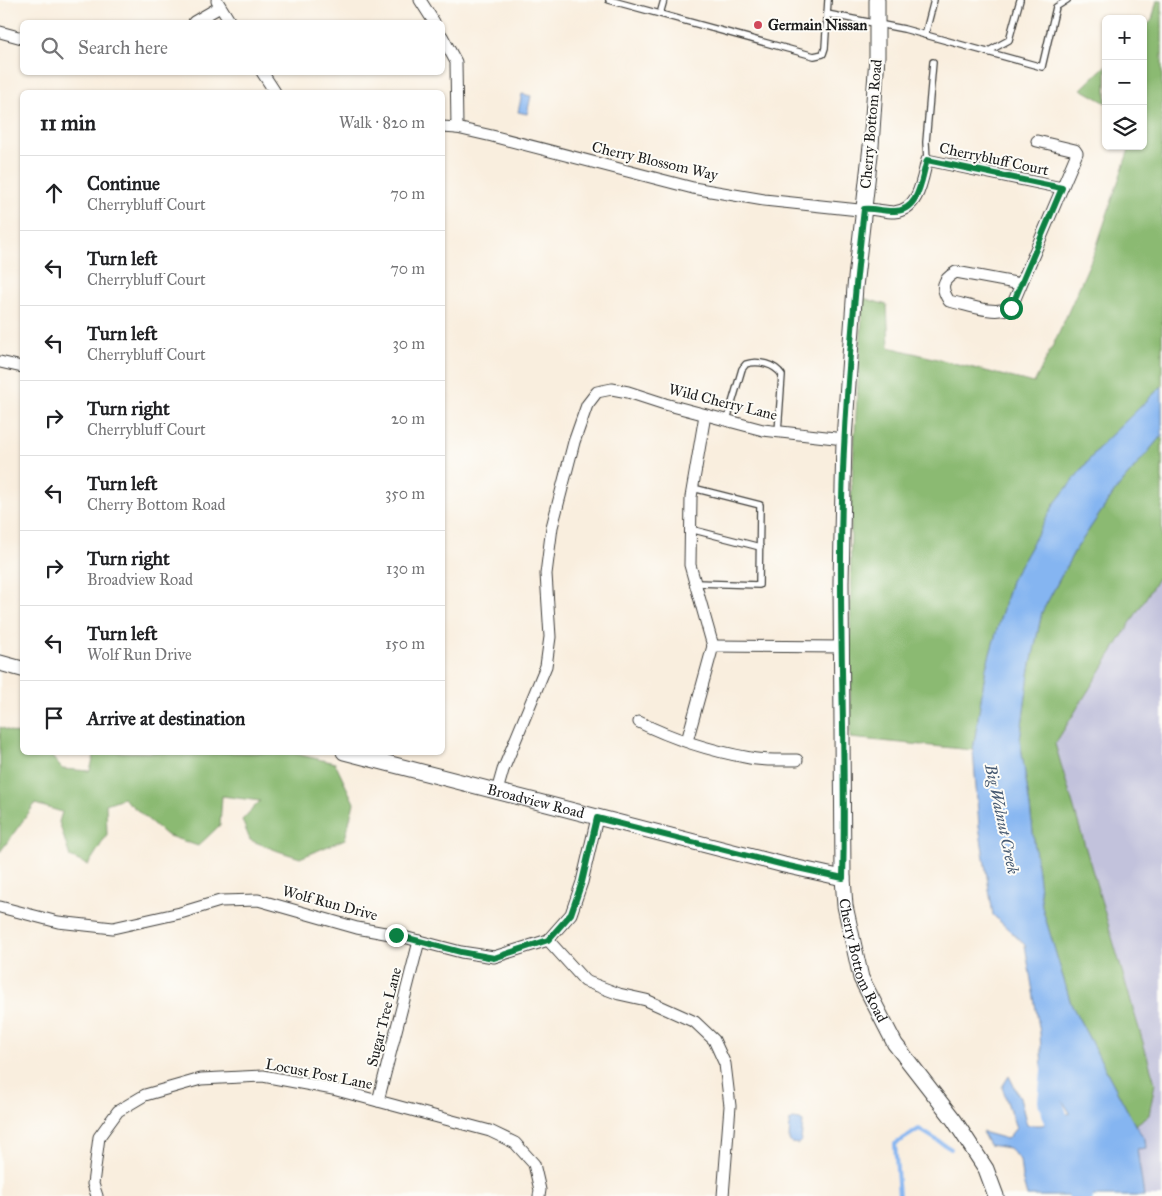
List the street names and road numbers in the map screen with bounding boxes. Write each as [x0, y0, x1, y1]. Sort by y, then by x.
street label: Cherry Bottom Road [856, 58, 886, 189]
street label: Cherry Blossom Way [590, 138, 721, 184]
street label: Cherrybluff Court [938, 139, 1051, 180]
street label: Wild Cherry Lane [667, 380, 779, 424]
street label: Broadview Road [485, 780, 587, 822]
street label: Wolf Run Drive [280, 882, 380, 924]
street label: Cherry Bottom Road [835, 898, 891, 1026]
street label: Sugar Tree Lane [363, 965, 405, 1069]
street label: Locust Post Lane [264, 1055, 374, 1093]

